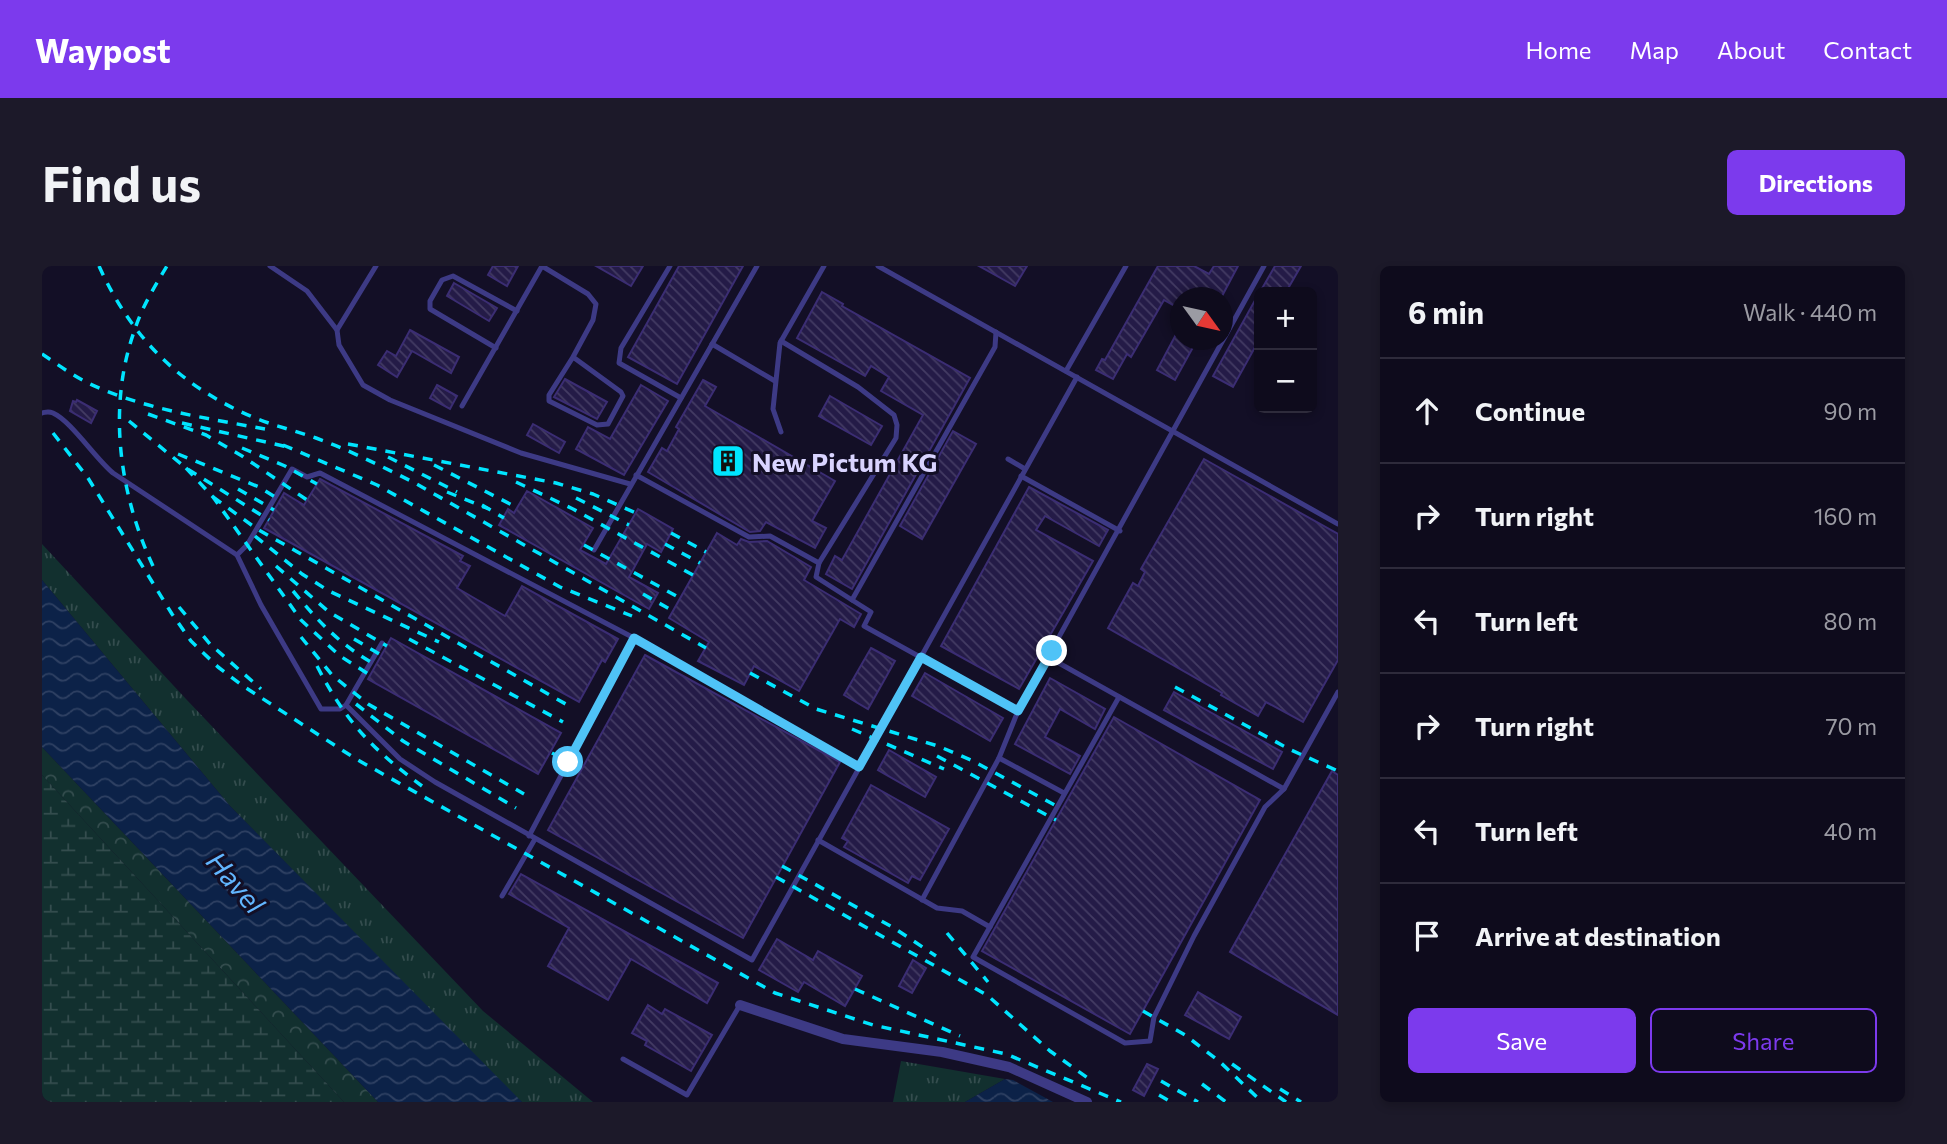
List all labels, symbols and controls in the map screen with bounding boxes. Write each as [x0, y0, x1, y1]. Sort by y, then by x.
text: Waypost [35, 29, 171, 70]
text: Home [1526, 35, 1592, 64]
text: Map [1630, 35, 1679, 64]
text: About [1717, 35, 1785, 64]
text: Contact [1823, 35, 1912, 64]
button: Directions [1727, 150, 1905, 215]
text: Find us [42, 152, 201, 212]
north arrow [1170, 287, 1233, 350]
map controls [1254, 287, 1317, 413]
button: + [1254, 287, 1317, 350]
text: 6 min [1408, 293, 1484, 330]
text: Walk · 440 m [1743, 298, 1877, 326]
button: − [1254, 350, 1317, 413]
icon: ahead [1408, 392, 1446, 430]
text: Continue [1475, 395, 1585, 426]
text: 90 m [1824, 397, 1877, 425]
building icon: New Pictum KG [709, 442, 747, 480]
place label: New Pictum KG [752, 446, 938, 477]
icon: right [1408, 497, 1446, 535]
text: Turn right [1475, 500, 1594, 531]
text: 160 m [1814, 502, 1877, 530]
icon: left [1408, 602, 1446, 640]
text: Turn left [1475, 605, 1578, 636]
text: 80 m [1824, 607, 1877, 635]
route end [1036, 635, 1067, 666]
icon: right [1408, 707, 1446, 745]
text: Turn right [1475, 710, 1594, 741]
text: 70 m [1825, 712, 1877, 740]
route start [552, 746, 583, 777]
icon: left [1408, 812, 1446, 850]
text: Turn left [1475, 815, 1578, 846]
text: 40 m [1824, 817, 1877, 845]
water label: Havel [200, 844, 273, 921]
icon: arrive [1408, 917, 1446, 955]
text: Arrive at destination [1475, 920, 1721, 951]
button: Save [1408, 1008, 1636, 1073]
button: Share [1650, 1008, 1877, 1073]

